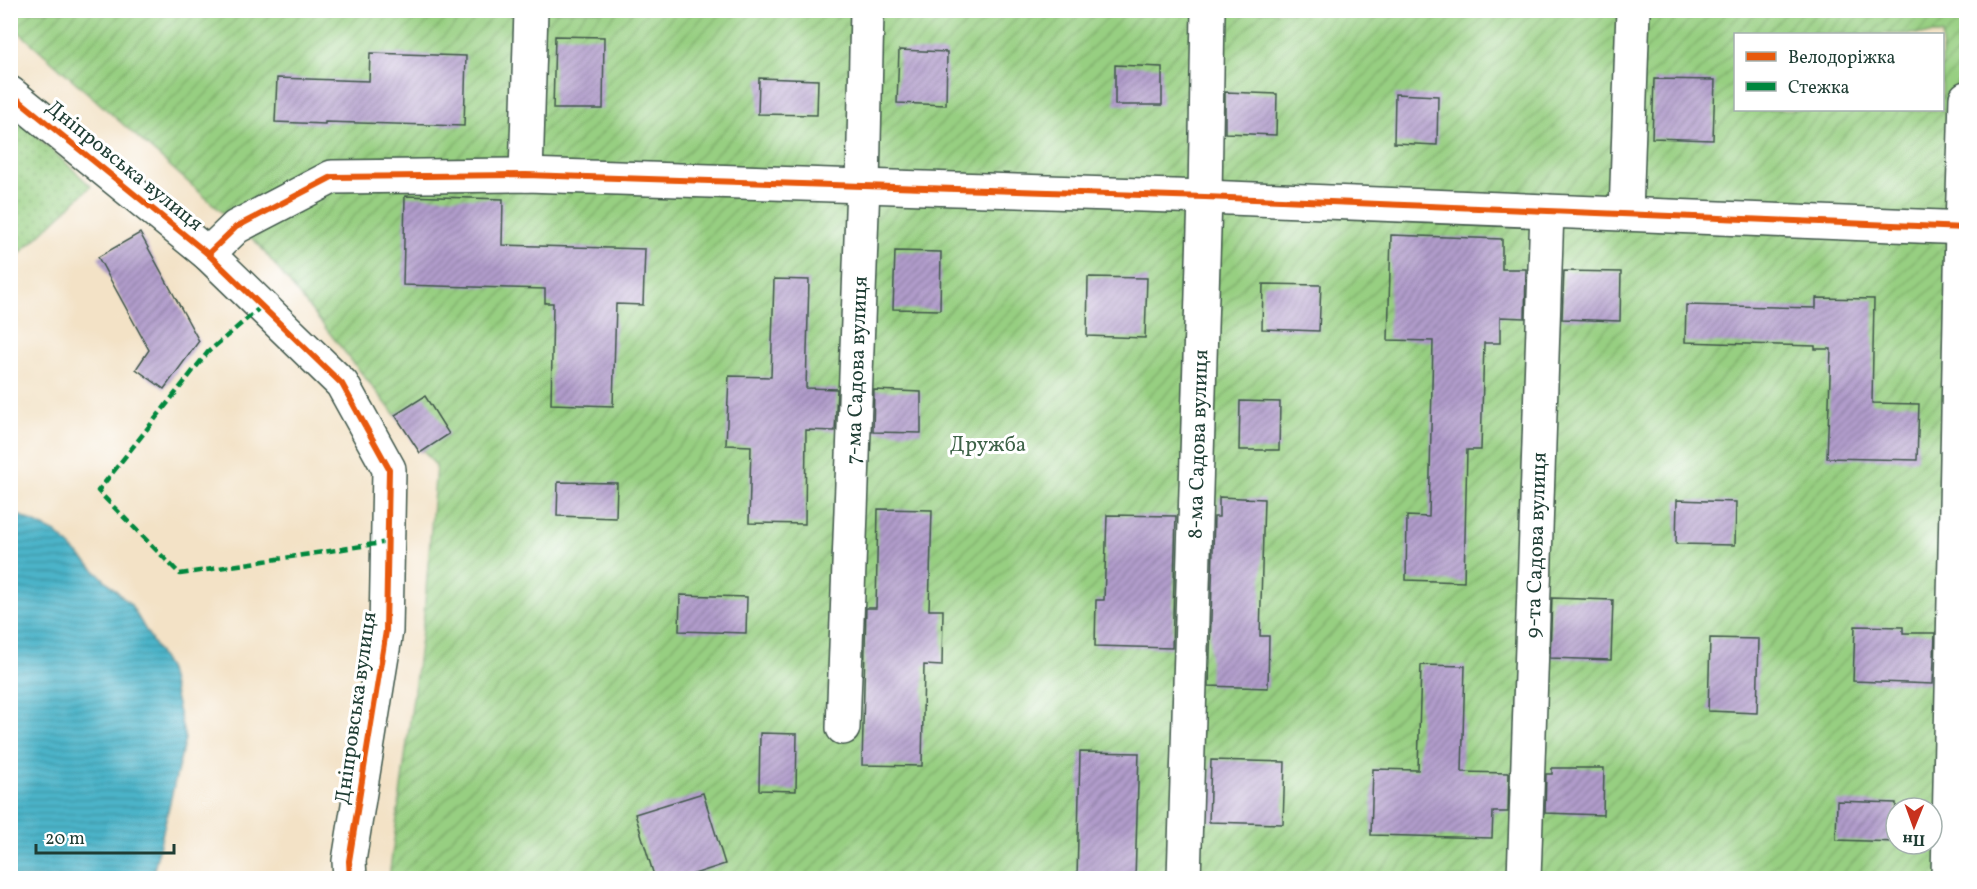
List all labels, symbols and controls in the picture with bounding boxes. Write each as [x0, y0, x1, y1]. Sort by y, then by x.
legend [1734, 33, 1944, 111]
text: Велодоріжка [1788, 46, 1896, 71]
text: Стежка [1788, 76, 1850, 101]
street label: Дніпровська вулиця [39, 94, 209, 239]
street label: 7-ма Садова вулиця [840, 275, 876, 465]
street label: 8-ма Садова вулиця [1181, 349, 1216, 540]
park label: Дружба [950, 431, 1026, 460]
street label: 9-та Садова вулиця [1519, 452, 1555, 639]
street label: Дніпровська вулиця [329, 610, 384, 807]
north arrow [1884, 796, 1944, 856]
scale bar [36, 817, 174, 855]
text: 20 m [45, 827, 85, 852]
text: Пн [1902, 828, 1925, 850]

